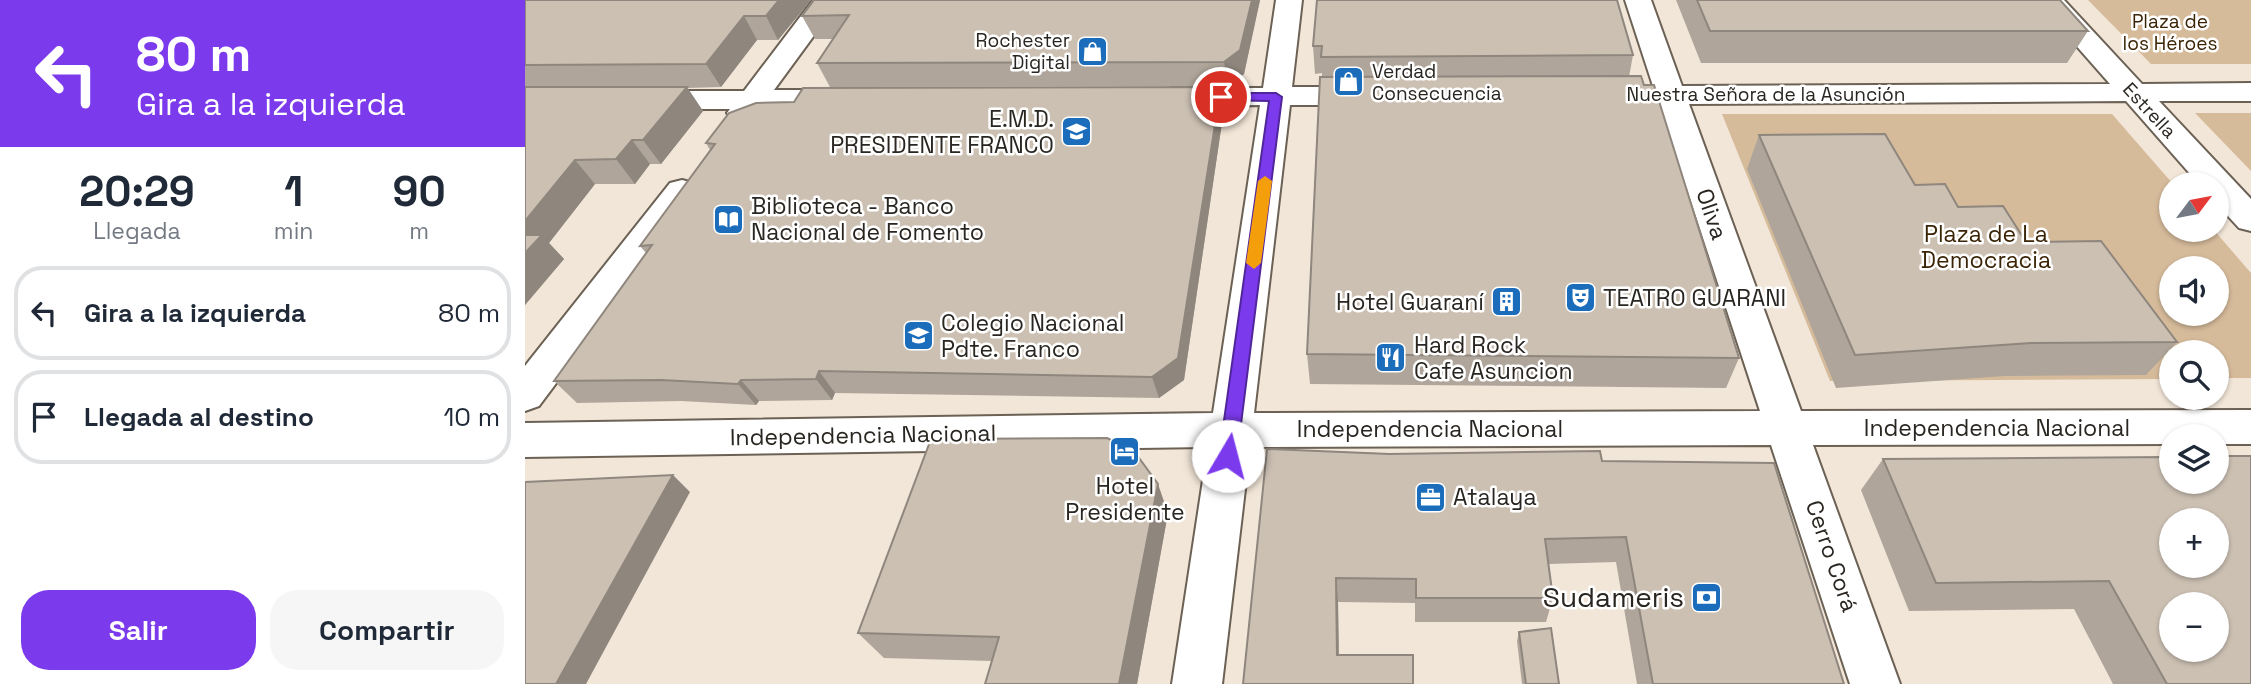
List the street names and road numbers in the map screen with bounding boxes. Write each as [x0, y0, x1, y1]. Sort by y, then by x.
street label: Estrella [2117, 77, 2182, 144]
street label: Nuestra Señora de la Asunción [1627, 82, 1905, 107]
street label: Oliva [1689, 185, 1735, 243]
street label: Independencia Nacional [1864, 413, 2130, 443]
street label: Independencia Nacional [1297, 414, 1563, 444]
street label: Independencia Nacional [730, 418, 996, 452]
street label: Cerro Corá [1799, 496, 1865, 616]

